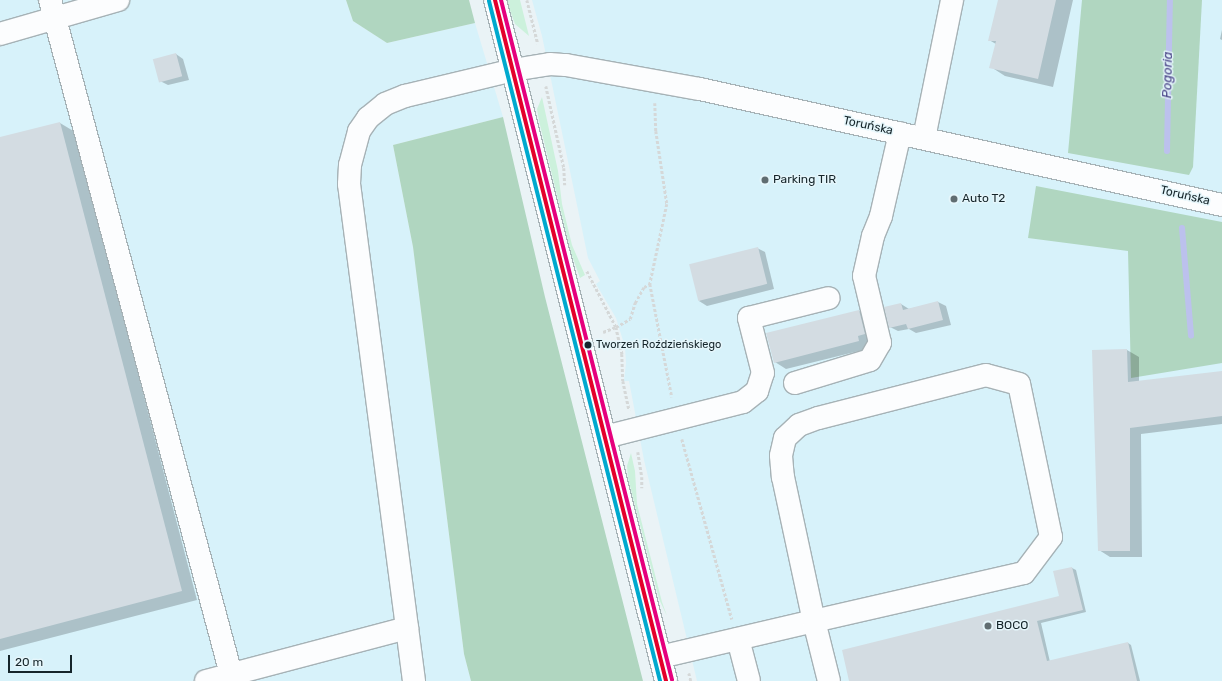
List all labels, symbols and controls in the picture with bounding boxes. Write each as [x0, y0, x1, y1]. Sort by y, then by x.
water label: Pogoria [1160, 52, 1176, 98]
street label: Toruńska [842, 114, 894, 138]
place label: Parking TIR [773, 173, 836, 187]
marker: Parking TIR [760, 175, 770, 185]
street label: Toruńska [1159, 183, 1211, 209]
place label: Auto T2 [962, 192, 1006, 206]
marker: Auto T2 [949, 194, 959, 204]
place label: Tworzeń Roździeńskiego [596, 338, 721, 352]
marker: Tworzeń Roździeńskiego [583, 340, 593, 350]
place label: BOCO [996, 619, 1028, 633]
marker: BOCO [983, 621, 993, 631]
scale bar [10, 647, 74, 673]
text: 20 m [15, 655, 43, 669]

